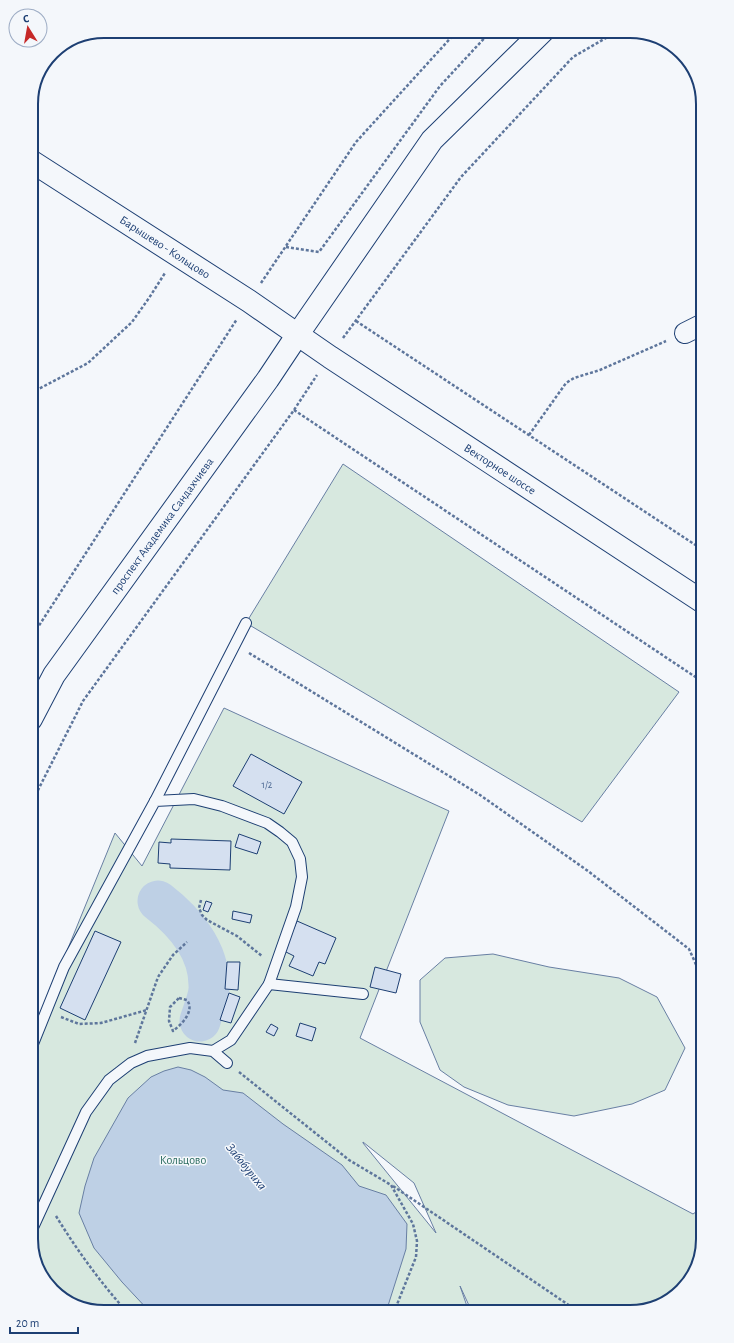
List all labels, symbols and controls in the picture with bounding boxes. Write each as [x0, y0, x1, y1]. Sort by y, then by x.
north arrow [8, 8, 48, 48]
text: С [22, 13, 30, 25]
street label: Барышево - Кольцово [118, 213, 212, 281]
street label: Векторное шоссе [462, 441, 538, 497]
street label: проспект Академика Сандахчиева [108, 455, 216, 597]
house number: 1/2 [262, 780, 273, 790]
water label: Забобуриха [223, 1141, 269, 1193]
park label: Кольцово [160, 1154, 206, 1166]
scale bar [10, 1309, 78, 1335]
text: 20 m [16, 1317, 39, 1329]

